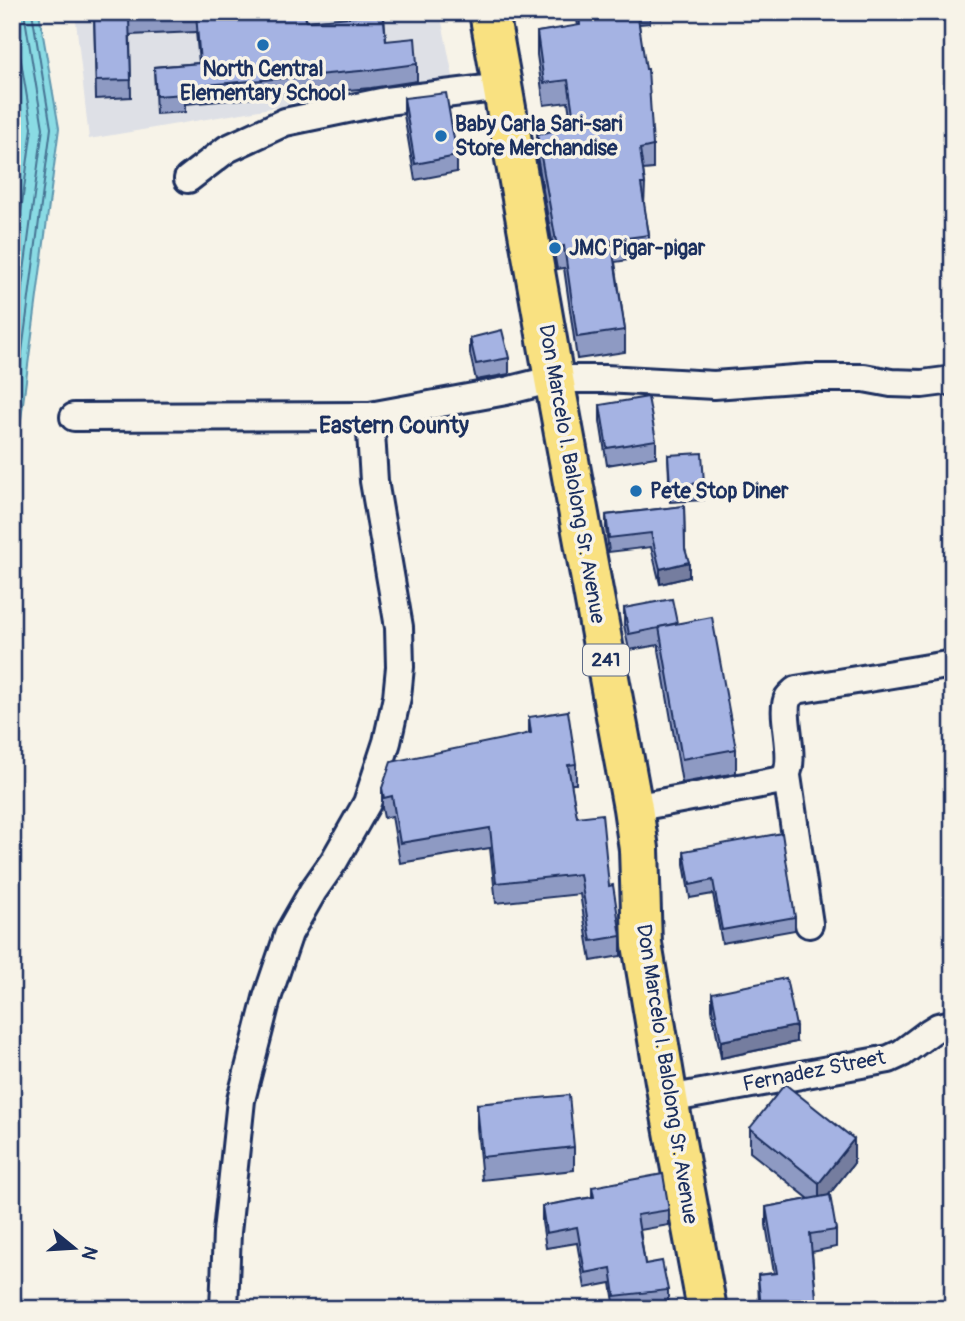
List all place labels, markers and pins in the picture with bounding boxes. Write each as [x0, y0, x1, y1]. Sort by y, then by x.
marker: North Central Elementary School [255, 37, 271, 53]
place label: North Central Elementary School [180, 56, 346, 107]
place label: Baby Carla Sari-sari Store Merchandise [455, 111, 623, 162]
marker: Baby Carla Sari-sari Store Merchandise [433, 128, 449, 144]
place label: JMC Pigar-pigar [569, 235, 706, 262]
marker: JMC Pigar-pigar [547, 240, 563, 256]
place label: Pete Stop Diner [650, 478, 789, 505]
marker: Pete Stop Diner [628, 483, 644, 499]

